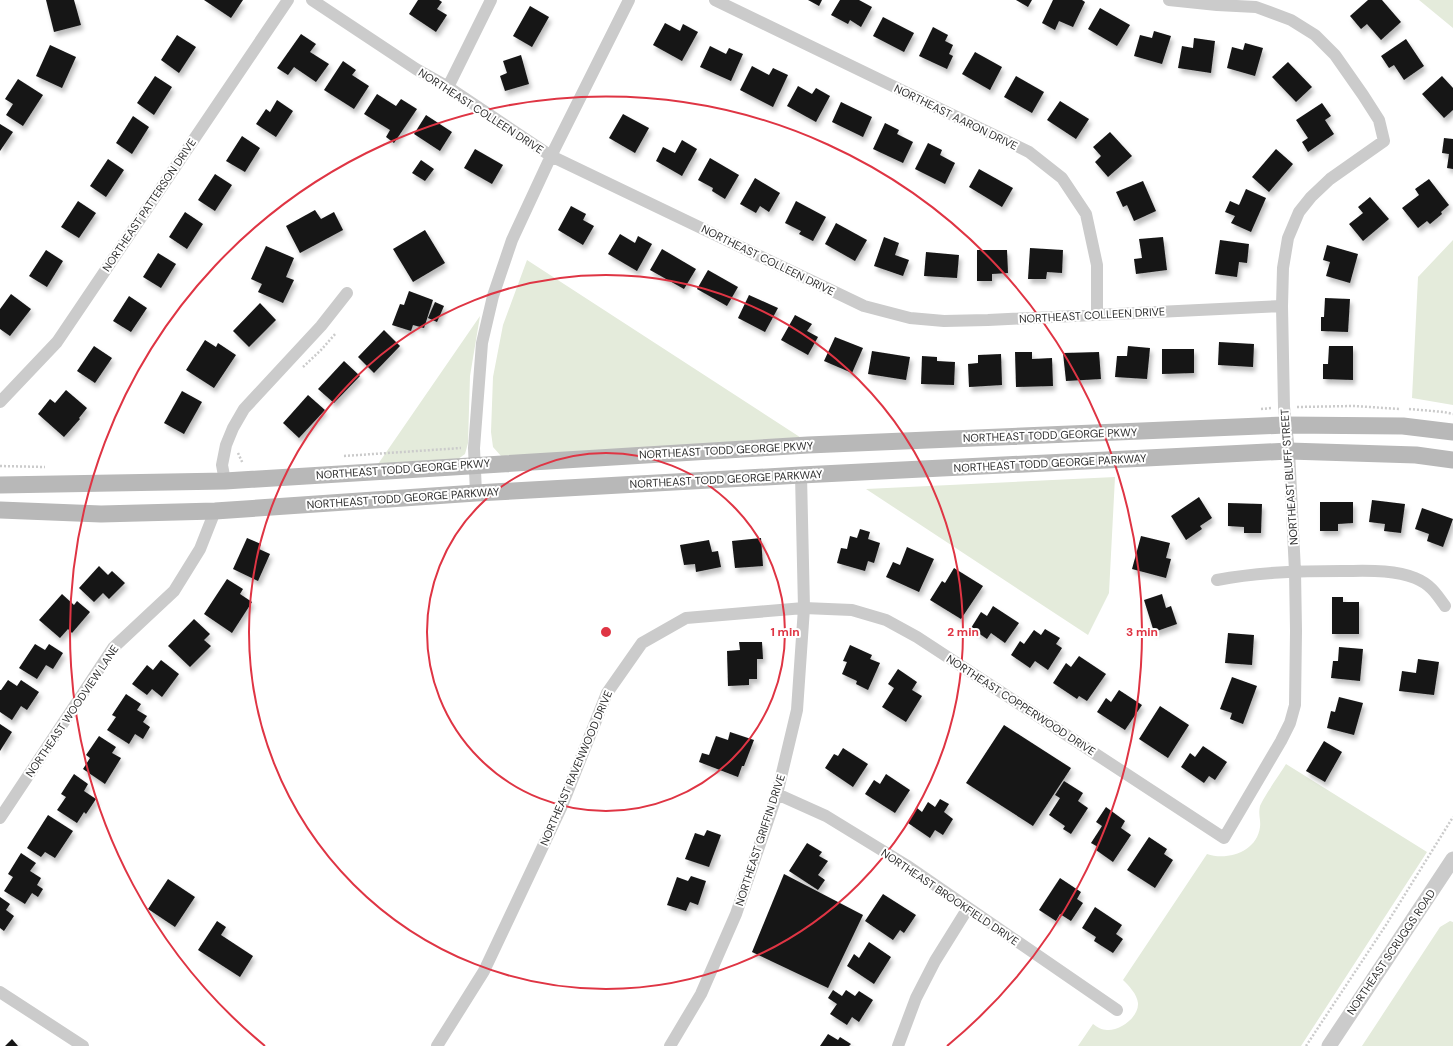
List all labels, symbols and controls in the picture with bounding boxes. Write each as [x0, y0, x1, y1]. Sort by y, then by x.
street label: NORTHEAST COLLEEN DRIVE [416, 65, 546, 157]
street label: NORTHEAST AARON DRIVE [892, 81, 1020, 153]
street label: NORTHEAST PATTERSON DRIVE [99, 136, 199, 274]
street label: NORTHEAST COLLEEN DRIVE [699, 222, 837, 298]
street label: NORTHEAST COLLEEN DRIVE [1019, 304, 1165, 326]
street label: NORTHEAST BLUFF STREET [1277, 408, 1301, 546]
street label: NORTHEAST TODD GEORGE PKWY [963, 425, 1138, 445]
street label: NORTHEAST TODD GEORGE PKWY [639, 438, 814, 462]
street label: NORTHEAST TODD GEORGE PARKWAY [953, 451, 1147, 475]
street label: NORTHEAST TODD GEORGE PKWY [316, 456, 491, 482]
street label: NORTHEAST TODD GEORGE PARKWAY [629, 467, 823, 491]
street label: NORTHEAST TODD GEORGE PARKWAY [306, 484, 500, 512]
text: 1 min [770, 624, 800, 640]
text: 2 min [947, 624, 979, 640]
text: 3 min [1126, 624, 1158, 640]
centre of rings [599, 625, 613, 639]
street label: NORTHEAST WOODVIEW LANE [22, 642, 122, 780]
street label: NORTHEAST COPPERWOOD DRIVE [944, 651, 1098, 759]
street label: NORTHEAST RAVENWOOD DRIVE [537, 688, 615, 848]
street label: NORTHEAST GRIFFIN DRIVE [732, 772, 788, 908]
street label: NORTHEAST BROOKFIELD DRIVE [879, 846, 1021, 948]
street label: NORTHEAST SCRUGGS ROAD [1344, 886, 1439, 1017]

